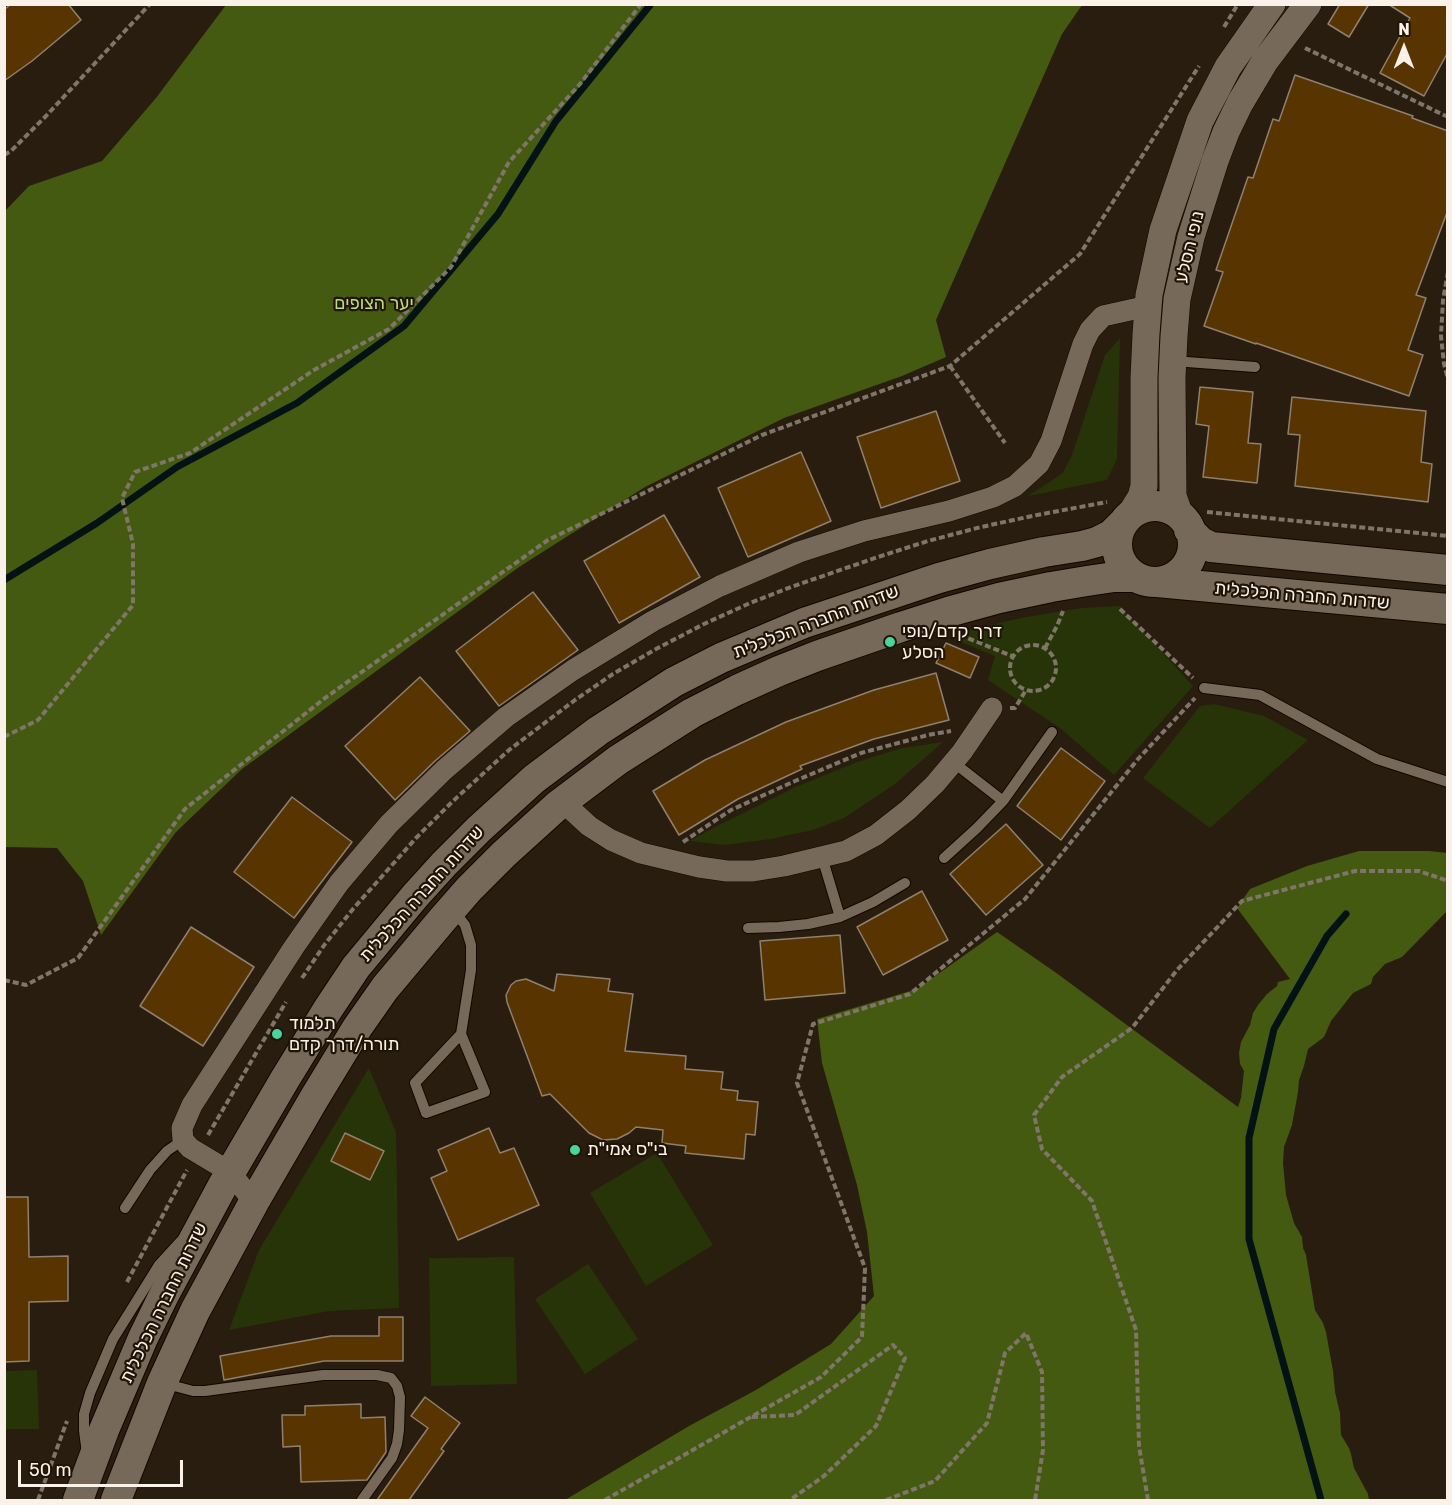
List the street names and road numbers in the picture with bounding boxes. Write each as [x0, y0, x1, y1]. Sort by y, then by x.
street label: נופי הסלע [1171, 209, 1209, 285]
street label: שדרות החברה הכלכלית [1213, 578, 1391, 614]
street label: שדרות החברה הכלכלית [730, 580, 902, 664]
street label: שדרות החברה הכלכלית [355, 821, 489, 967]
street label: שדרות החברה הכלכלית [116, 1219, 212, 1387]

